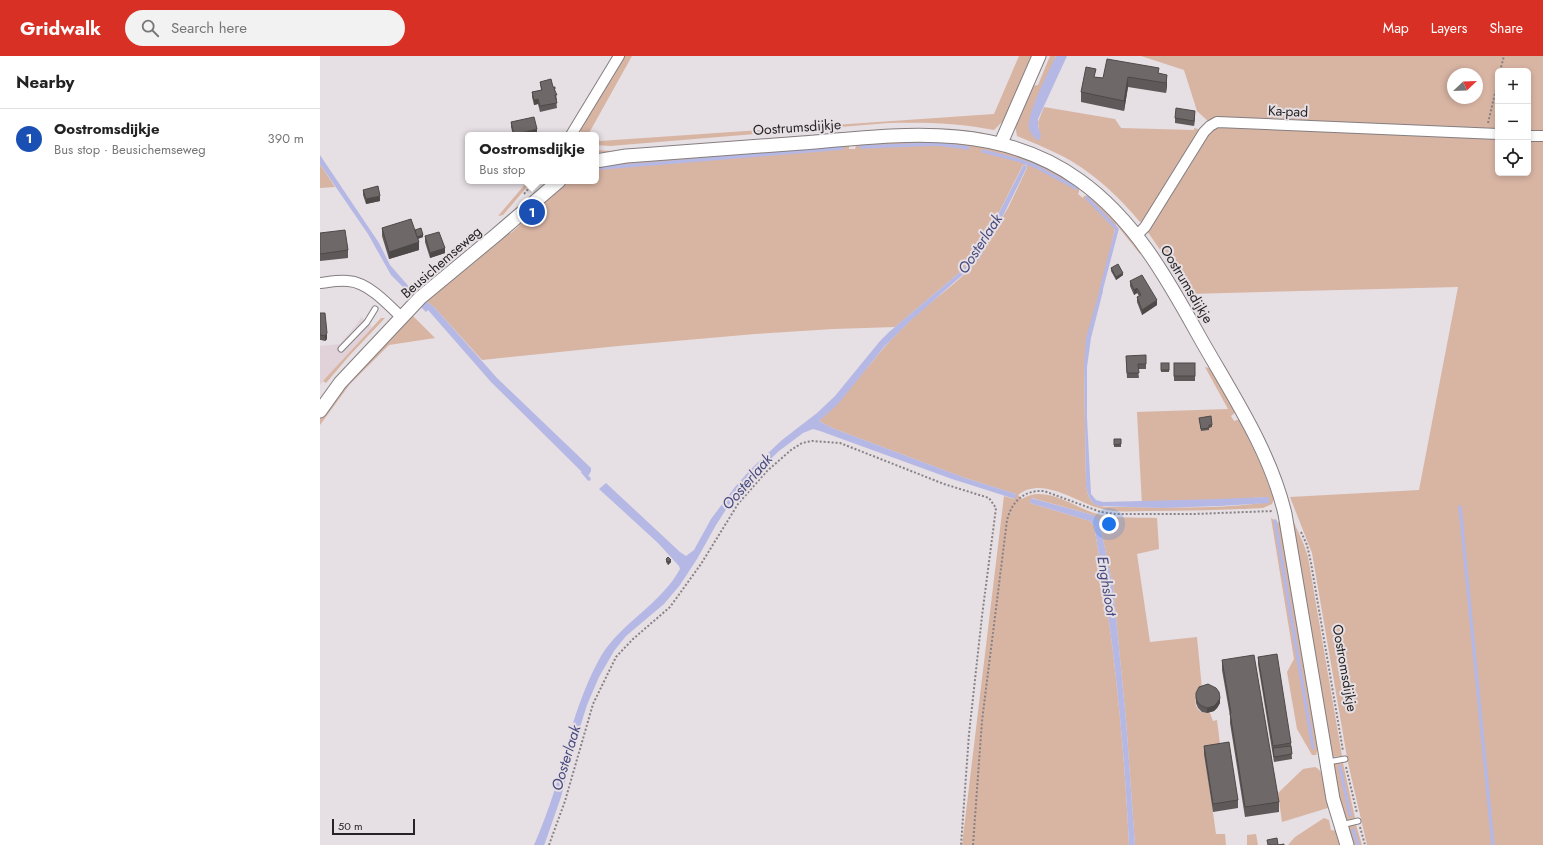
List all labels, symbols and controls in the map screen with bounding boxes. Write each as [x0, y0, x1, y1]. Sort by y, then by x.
search box [125, 10, 405, 46]
text: Gridwalk [20, 15, 101, 42]
icon: search [139, 17, 161, 39]
text: Search here [171, 17, 247, 39]
text: Map [1383, 18, 1409, 38]
text: Layers [1431, 18, 1467, 38]
text: Share [1489, 18, 1523, 38]
north arrow [1447, 68, 1483, 104]
map controls [1495, 68, 1531, 176]
button: + [1495, 68, 1531, 104]
text: Nearby [16, 70, 74, 94]
street label: Ka-pad [1268, 100, 1308, 122]
button: − [1495, 104, 1531, 140]
street label: Oostrumsdijkje [752, 114, 842, 140]
text: Oostromsdijkje [54, 118, 160, 140]
text: 1 [26, 129, 32, 148]
text: 390 m [268, 129, 304, 148]
popup [465, 132, 599, 184]
text: Oostromsdijkje [479, 138, 585, 160]
text: Bus stop · Beusichemseweg [54, 140, 206, 159]
button: locate [1495, 140, 1531, 176]
text: Bus stop [479, 160, 525, 179]
pin: 1 [519, 197, 545, 227]
water label: Oosterlaak [952, 209, 1008, 278]
street label: Beusichemseweg [396, 221, 486, 303]
street label: Oostrumsdijkje [1156, 241, 1218, 327]
water label: Oosterlaak [717, 449, 778, 515]
your location [1099, 514, 1119, 534]
water label: Enghsloot [1091, 555, 1123, 619]
street label: Oostromsdijkje [1327, 623, 1363, 713]
water label: Oosterlaak [546, 722, 587, 794]
scale bar [332, 817, 415, 836]
text: 50 m [338, 818, 363, 834]

